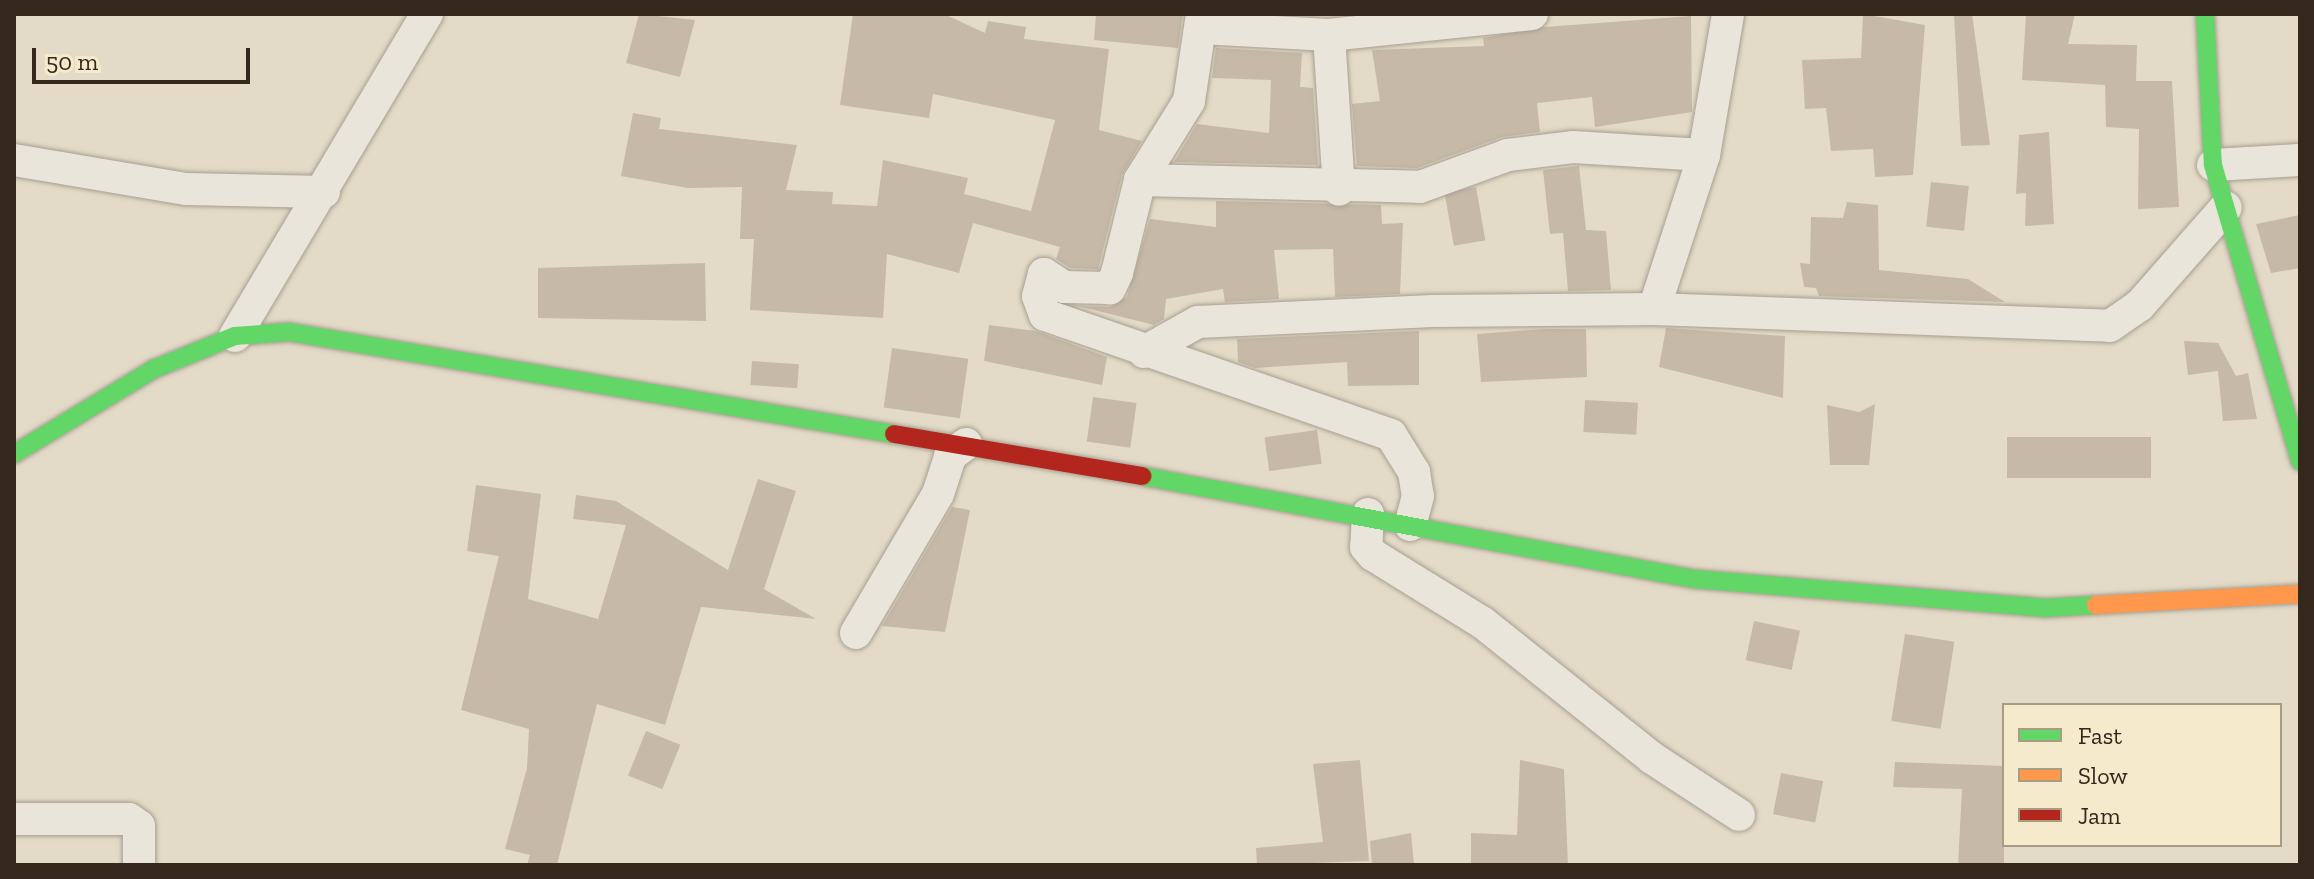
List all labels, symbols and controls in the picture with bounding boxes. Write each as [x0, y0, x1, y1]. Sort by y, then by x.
scale bar [36, 32, 254, 82]
text: 50 m [46, 47, 98, 76]
legend [2002, 703, 2282, 847]
text: Fast [2078, 721, 2122, 750]
text: Slow [2078, 761, 2128, 790]
text: Jam [2078, 801, 2121, 830]

